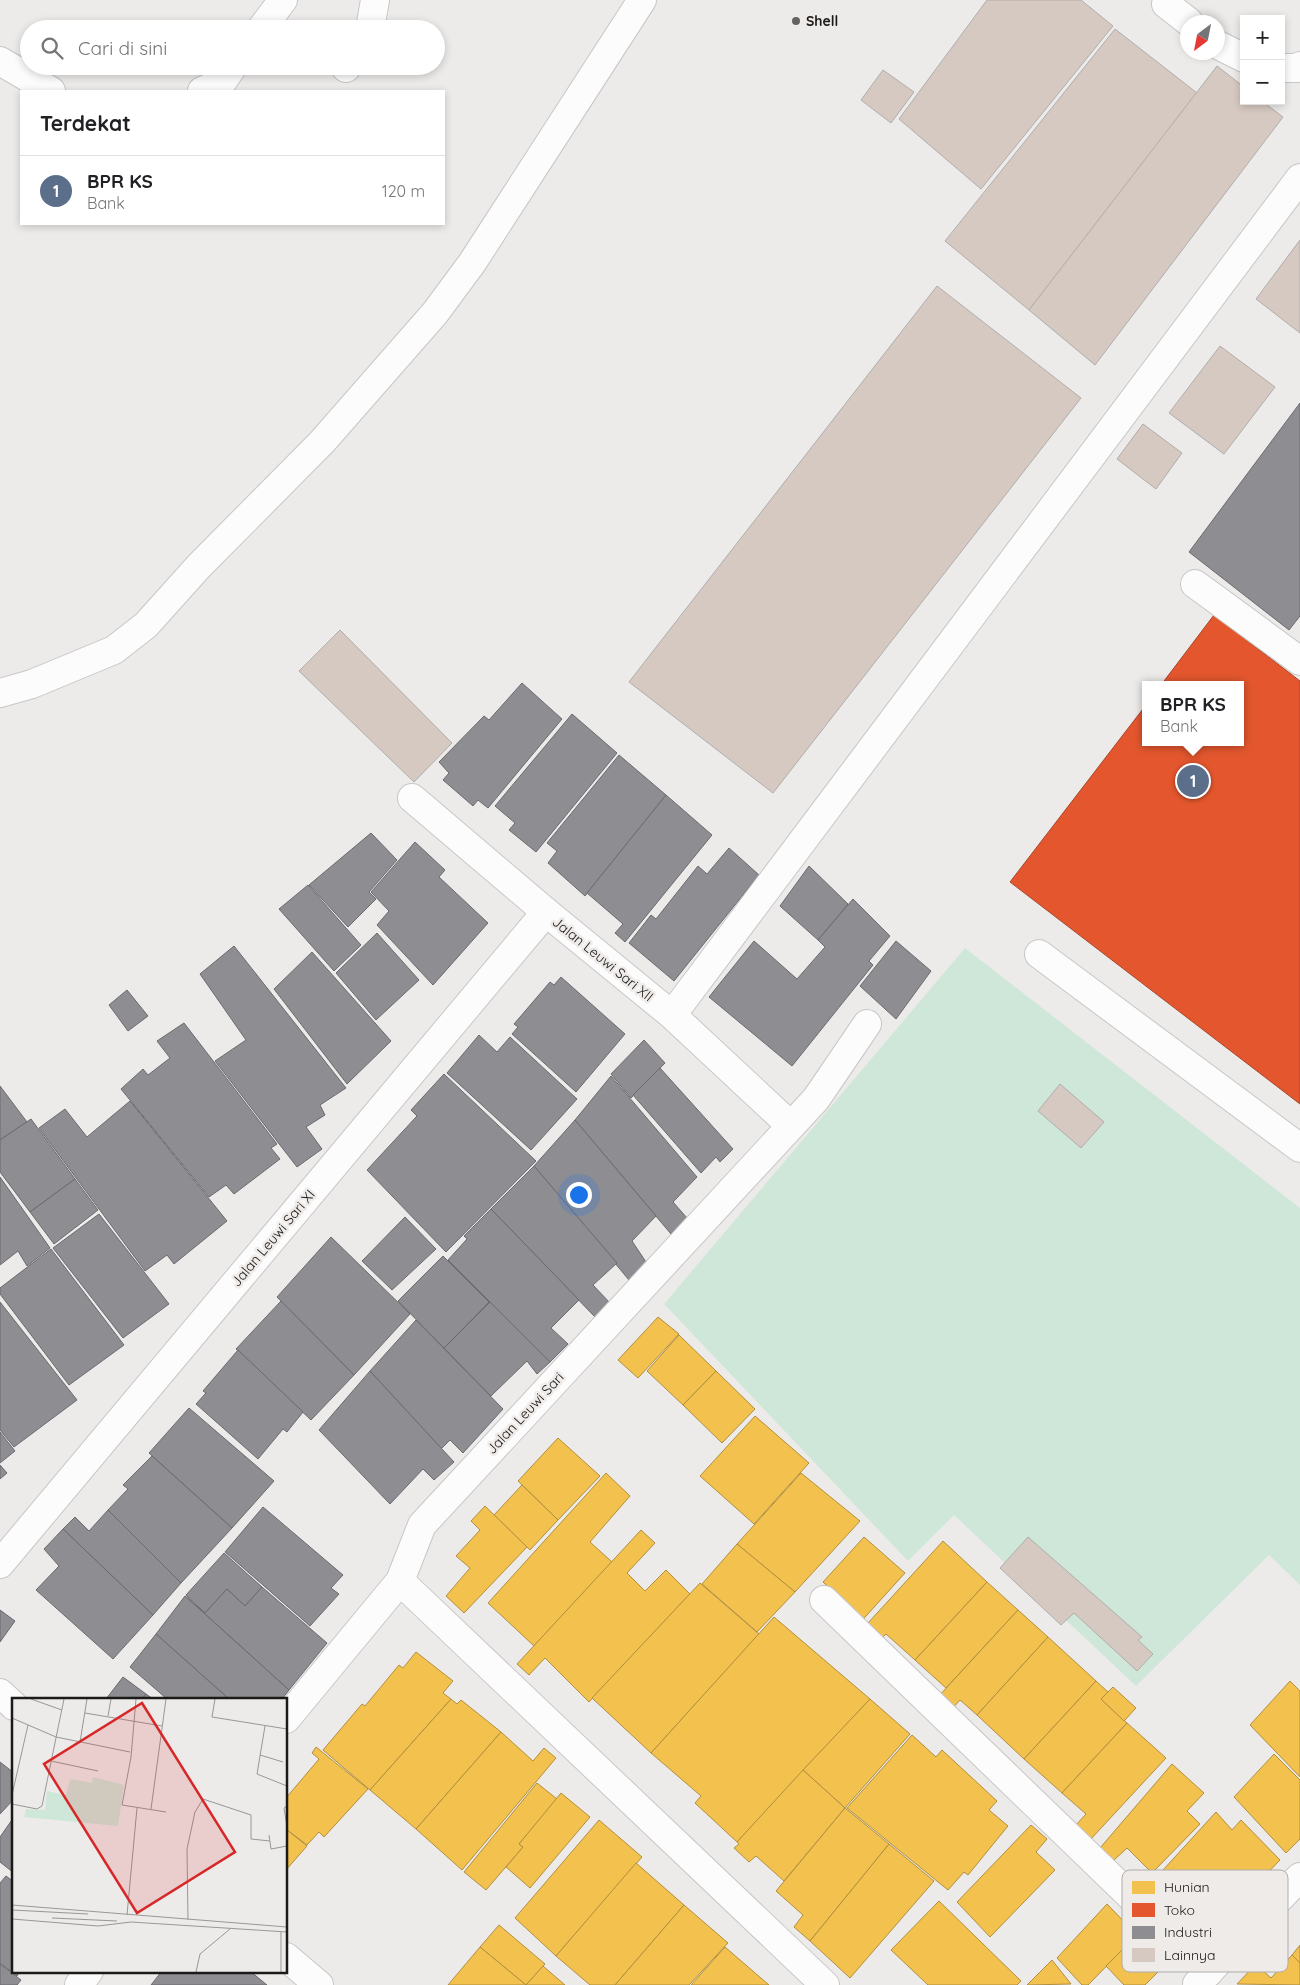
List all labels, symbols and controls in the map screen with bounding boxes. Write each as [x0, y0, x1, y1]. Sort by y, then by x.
place label: Shell [806, 12, 838, 30]
marker: Shell [790, 15, 802, 27]
north arrow [1180, 15, 1225, 60]
map controls [1240, 15, 1285, 105]
button: + [1240, 15, 1285, 60]
search box [20, 20, 445, 75]
icon: search [38, 34, 66, 62]
text: Cari di sini [78, 36, 167, 60]
button: − [1240, 60, 1285, 105]
text: Terdekat [40, 110, 131, 136]
text: BPR KS [87, 169, 153, 193]
text: 1 [53, 181, 59, 201]
text: 120 m [382, 181, 425, 201]
text: Bank [87, 193, 125, 213]
popup [1142, 681, 1244, 746]
text: BPR KS [1160, 692, 1226, 716]
text: Bank [1160, 716, 1198, 736]
pin: 1 [1177, 762, 1209, 800]
street label: Jalan Leuwi Sari XII [549, 913, 657, 1005]
your location [566, 1182, 592, 1208]
street label: Jalan Leuwi Sari XI [227, 1186, 319, 1290]
street label: Jalan Leuwi Sari [482, 1368, 568, 1458]
inset map [12, 1698, 288, 1972]
legend [1122, 1870, 1288, 1972]
text: Hunian [1164, 1878, 1210, 1896]
text: Toko [1164, 1901, 1195, 1919]
text: Industri [1164, 1923, 1212, 1941]
text: Lainnya [1164, 1946, 1215, 1964]

